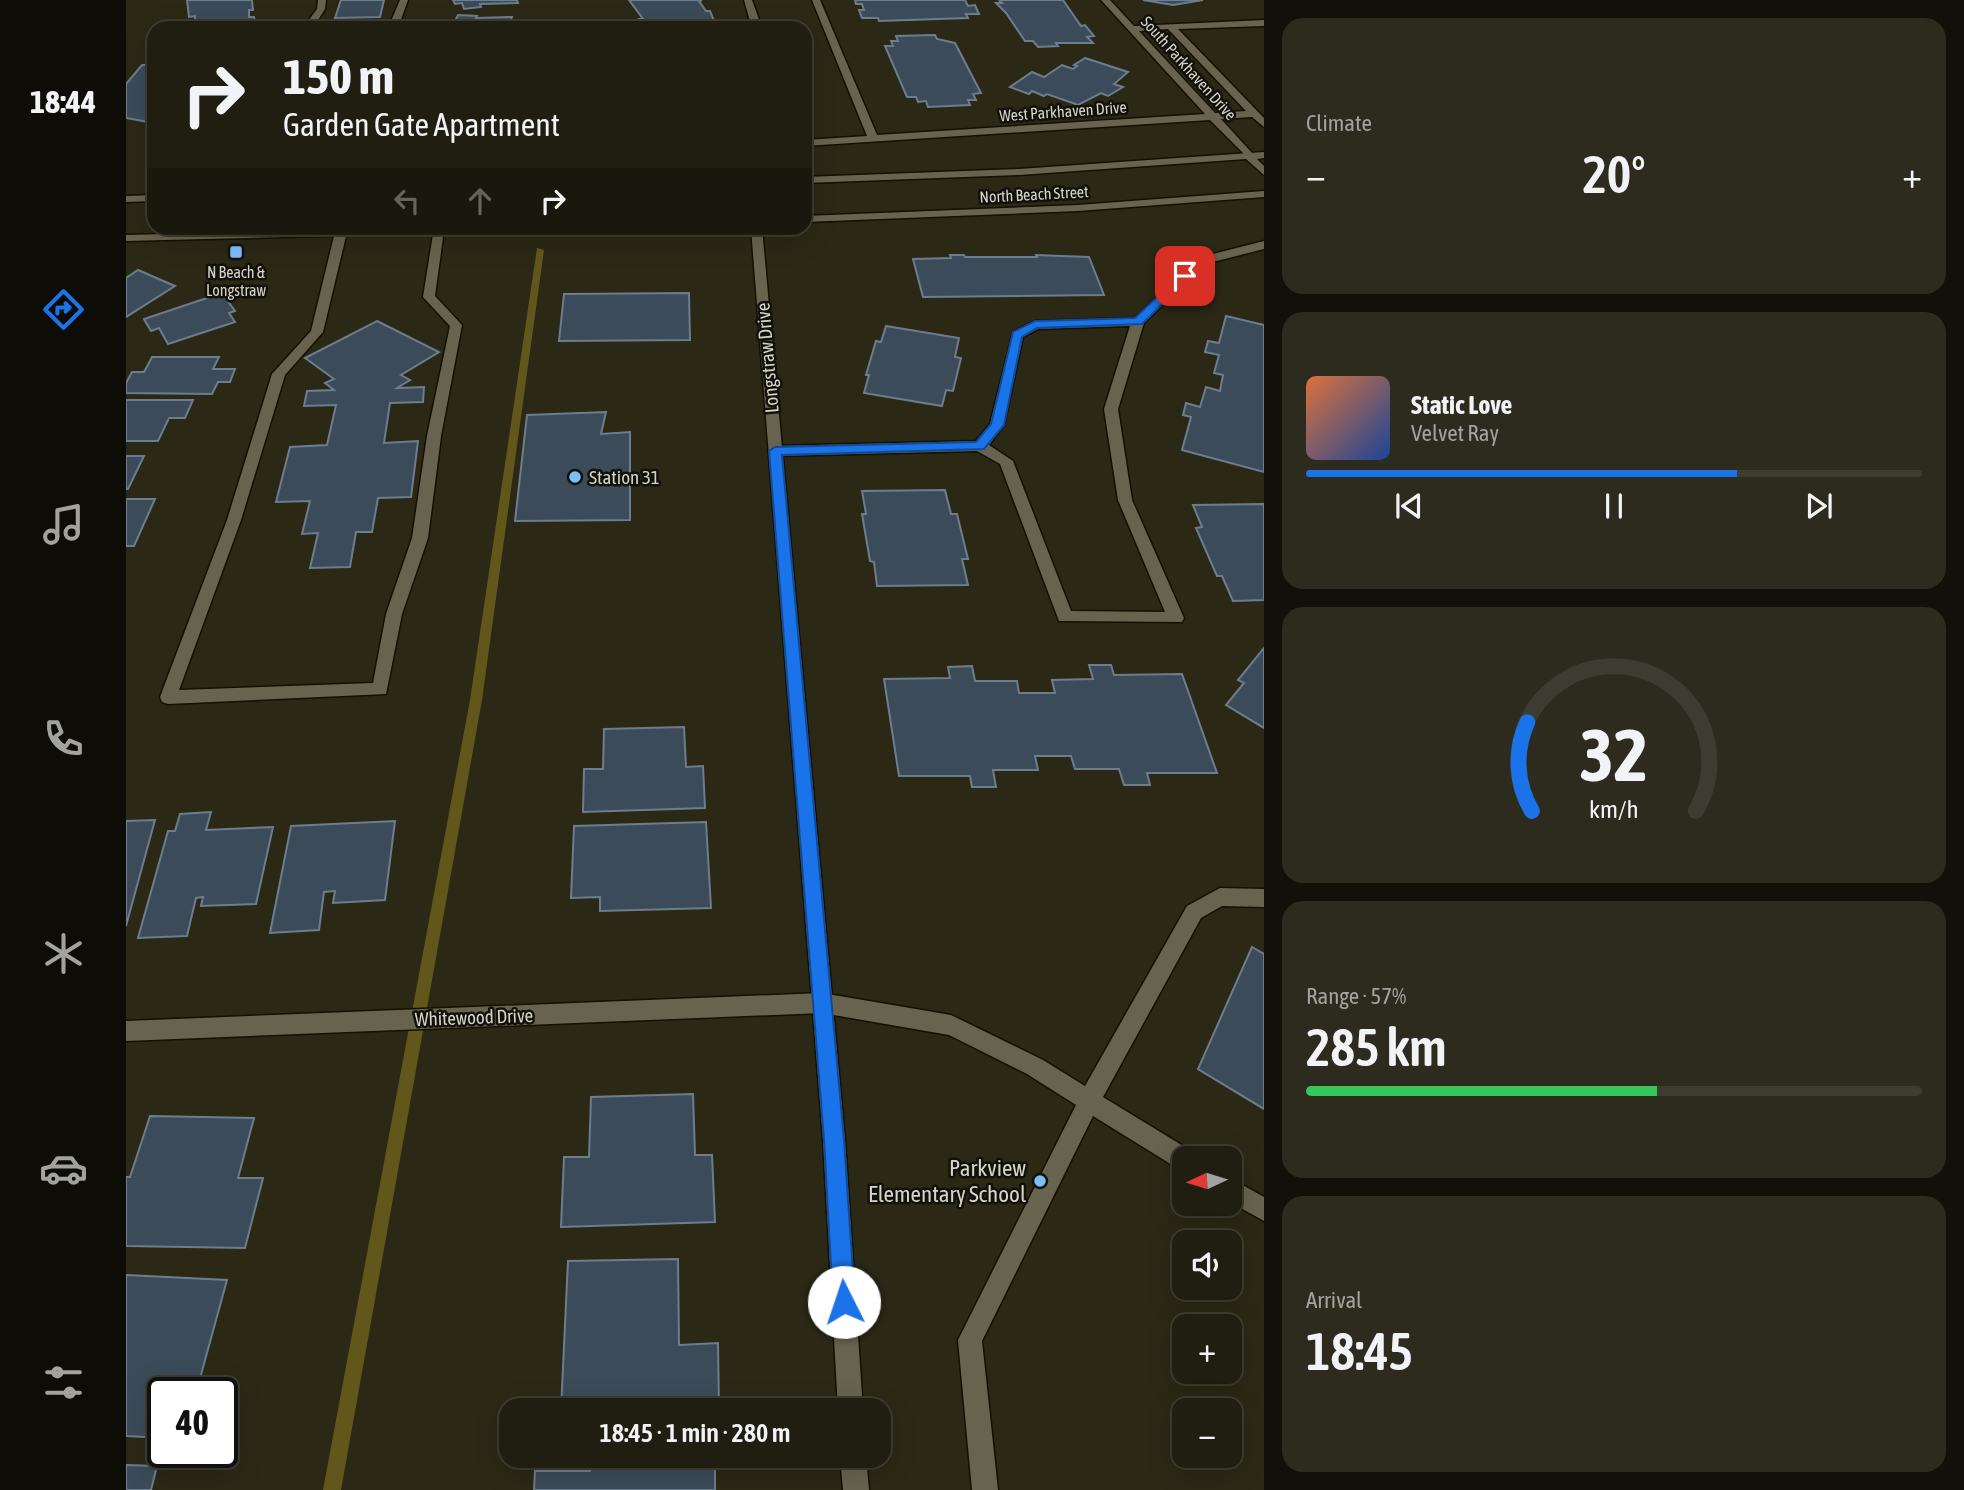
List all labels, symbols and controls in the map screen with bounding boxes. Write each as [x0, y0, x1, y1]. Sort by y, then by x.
street label: South Parkhaven Drive [1138, 13, 1240, 123]
text: 150 m [283, 48, 394, 104]
icon: right [168, 49, 259, 140]
text: 18:44 [30, 83, 96, 120]
street label: West Parkhaven Drive [999, 98, 1127, 124]
text: Garden Gate Apartment [283, 106, 560, 143]
text: Climate [1306, 110, 1372, 136]
text: 20° [1582, 144, 1646, 204]
text: − [1306, 153, 1326, 196]
text: + [1902, 153, 1922, 196]
icon: left [388, 182, 426, 220]
icon: ahead [461, 182, 499, 220]
icon: right [534, 182, 572, 220]
street label: North Beach Street [979, 182, 1089, 206]
marker: N Beach & Longstraw [228, 244, 244, 260]
pin [1155, 246, 1215, 306]
icon: arrive [1166, 257, 1204, 295]
place label: N Beach & Longstraw [206, 263, 266, 300]
icon: directions [39, 285, 88, 334]
street label: Longstraw Drive [751, 302, 783, 414]
text: Static Love [1411, 390, 1512, 420]
text: Velvet Ray [1411, 420, 1499, 446]
place label: Station 31 [589, 466, 660, 488]
marker: Station 31 [567, 469, 583, 485]
icon: previous [1390, 487, 1428, 525]
icon: pause [1595, 487, 1633, 525]
icon: next [1800, 487, 1838, 525]
icon: music [39, 500, 88, 549]
text: 32 [1580, 713, 1648, 796]
icon: phone [39, 714, 88, 763]
text: km/h [1589, 795, 1639, 823]
icon: climate [39, 929, 88, 978]
text: Range · 57% [1306, 983, 1406, 1009]
street label: Whitewood Drive [414, 1004, 534, 1030]
text: 285 km [1306, 1017, 1447, 1077]
icon: car [39, 1144, 88, 1193]
north arrow [1172, 1146, 1242, 1216]
map controls [1172, 1146, 1242, 1468]
place label: Parkview Elementary School [868, 1155, 1026, 1207]
marker: Parkview Elementary School [1032, 1173, 1048, 1189]
button: sound [1172, 1230, 1242, 1300]
position arrow [807, 1265, 881, 1339]
text: Arrival [1306, 1287, 1362, 1313]
button: + [1172, 1314, 1242, 1384]
text: 18:45 [1306, 1321, 1413, 1381]
icon: filters [39, 1358, 88, 1407]
speed limit sign: 40 [147, 1377, 238, 1468]
button: − [1172, 1398, 1242, 1468]
text: 18:45 · 1 min · 280 m [600, 1418, 790, 1448]

